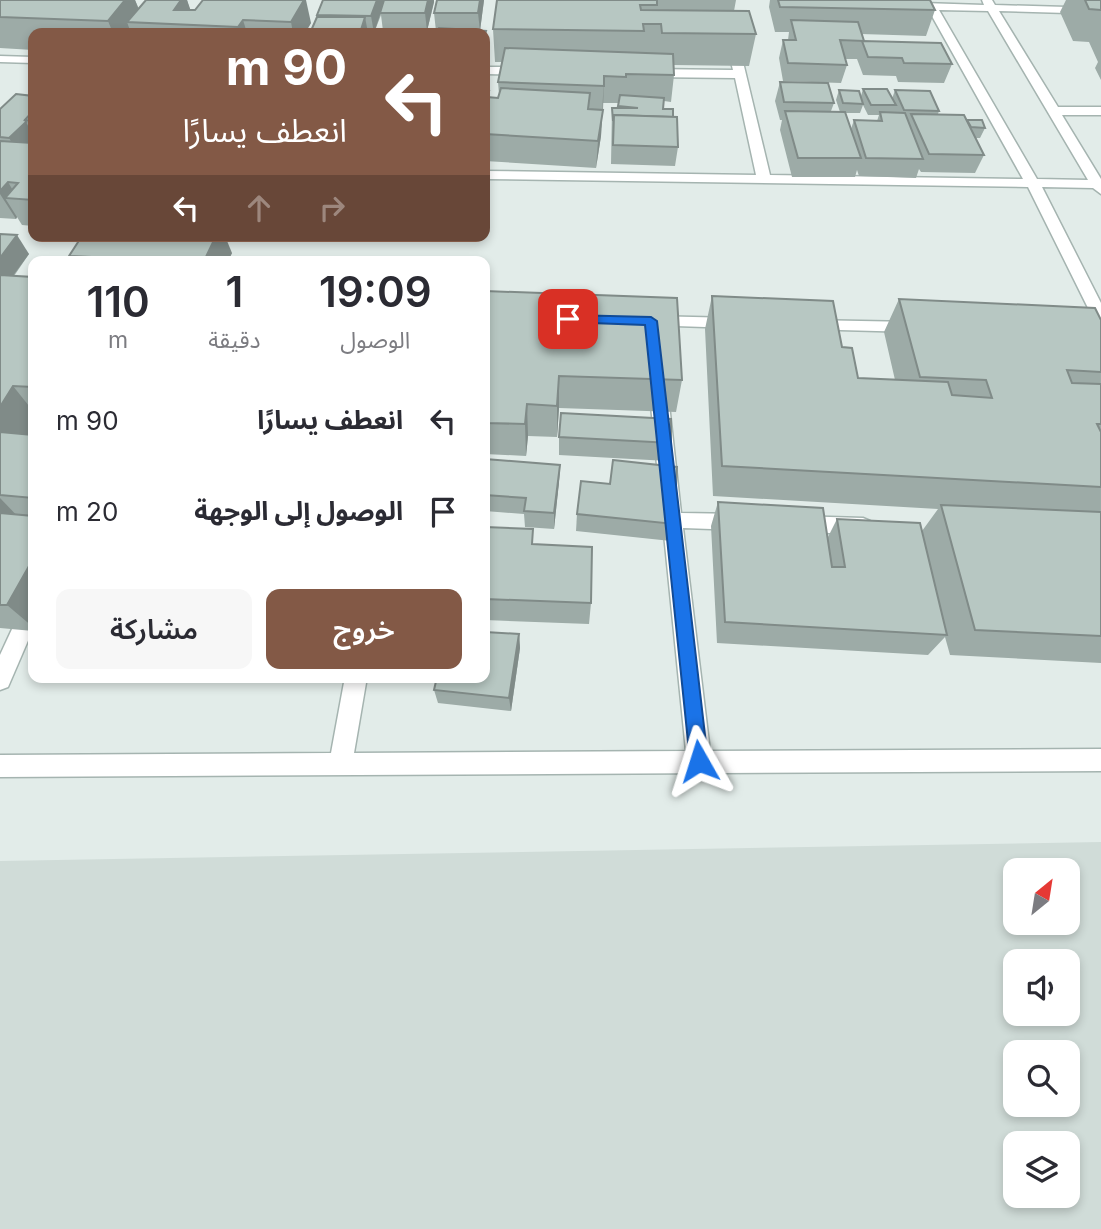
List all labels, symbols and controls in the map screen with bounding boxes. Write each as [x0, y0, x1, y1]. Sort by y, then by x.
text: 90 m [226, 38, 347, 97]
icon: left [371, 56, 462, 147]
text: انعطف يسارًا [183, 111, 347, 150]
icon: left [167, 189, 205, 227]
icon: ahead [240, 189, 278, 227]
icon: right [313, 189, 351, 227]
text: 1 [225, 266, 243, 317]
text: 19:09 [319, 266, 432, 317]
text: 110 [86, 276, 150, 327]
pin [538, 289, 598, 349]
icon: arrive [549, 300, 587, 338]
text: m [108, 326, 128, 354]
text: دقيقة [208, 326, 261, 354]
text: الوصول [340, 326, 410, 354]
icon: left [424, 402, 462, 440]
text: انعطف يسارًا [257, 404, 403, 435]
text: 90 m [56, 405, 119, 436]
icon: arrive [424, 493, 462, 531]
text: الوصول إلى الوجهة [194, 495, 403, 526]
text: 20 m [56, 496, 118, 527]
button: مشاركة [56, 589, 252, 669]
button: خروج [266, 589, 462, 669]
position arrow [662, 724, 736, 798]
north arrow [1003, 858, 1080, 934]
map controls [1003, 858, 1080, 1208]
button: sound [1003, 949, 1080, 1026]
button: search [1003, 1040, 1080, 1117]
button: layers [1003, 1131, 1080, 1208]

